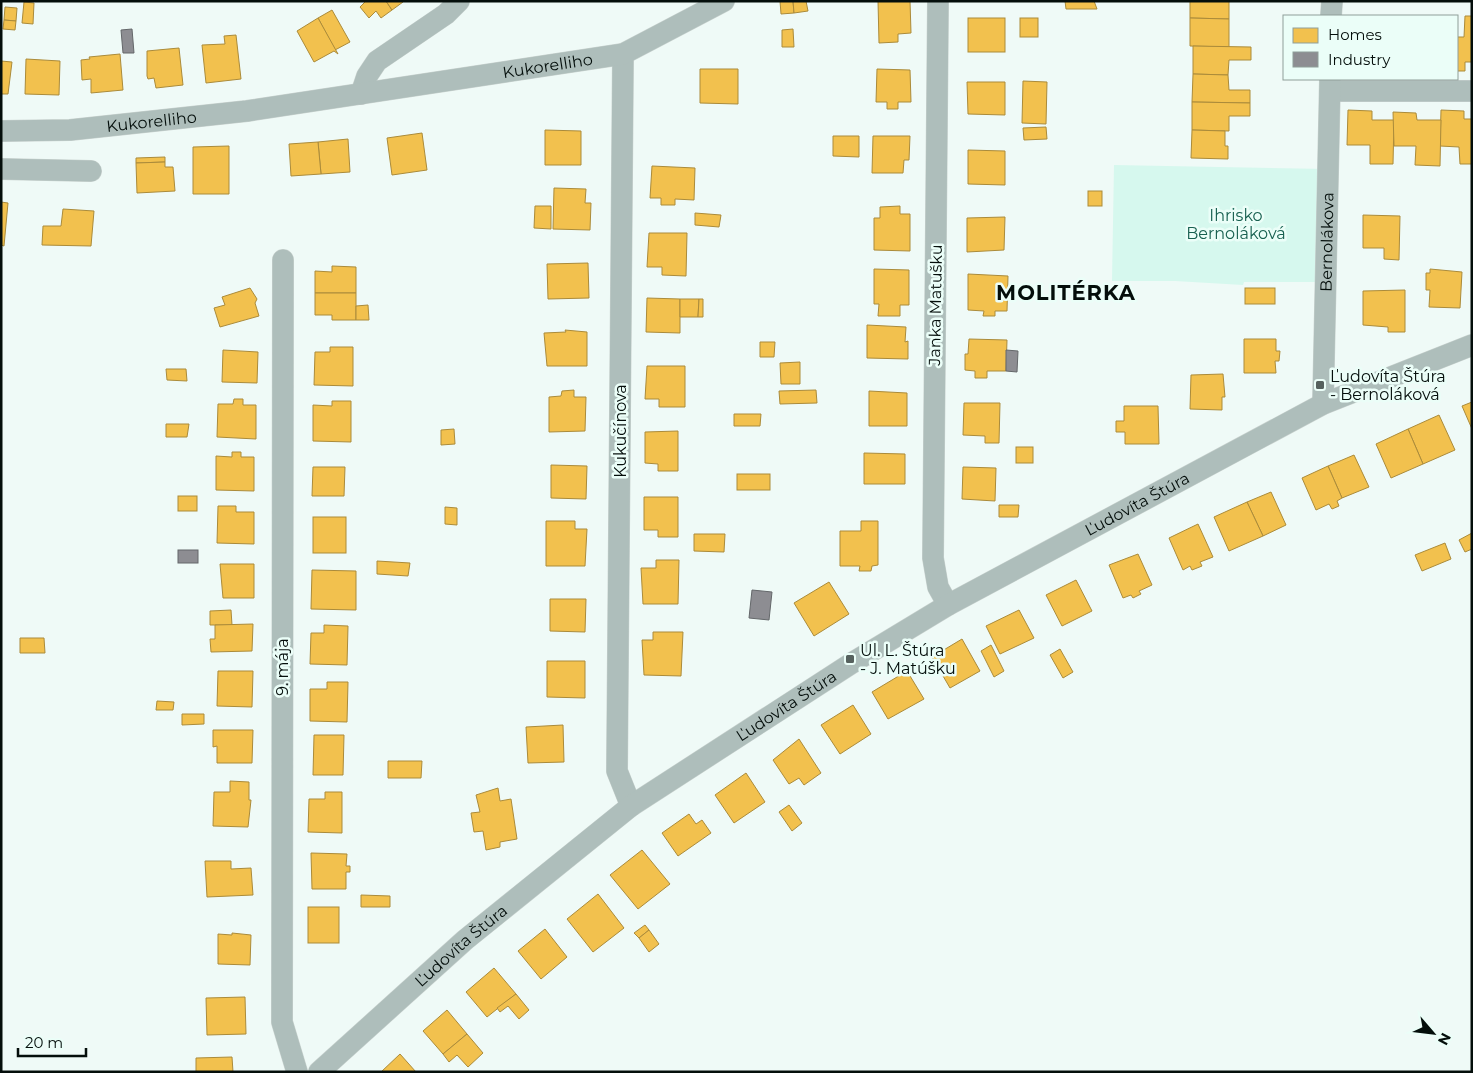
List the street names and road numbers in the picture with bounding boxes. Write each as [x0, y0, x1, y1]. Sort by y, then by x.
street label: Kukorelliho [501, 50, 594, 82]
street label: Kukorelliho [105, 107, 198, 136]
street label: Bernolákova [1316, 192, 1338, 292]
street label: Janka Matušku [925, 244, 946, 367]
street label: Kukučínova [611, 384, 630, 478]
street label: Ľudovíta Štúra [1082, 468, 1193, 540]
street label: 9. mája [273, 638, 292, 696]
street label: Ľudovíta Štúra [733, 667, 840, 745]
street label: Ľudovíta Štúra [411, 901, 511, 991]

